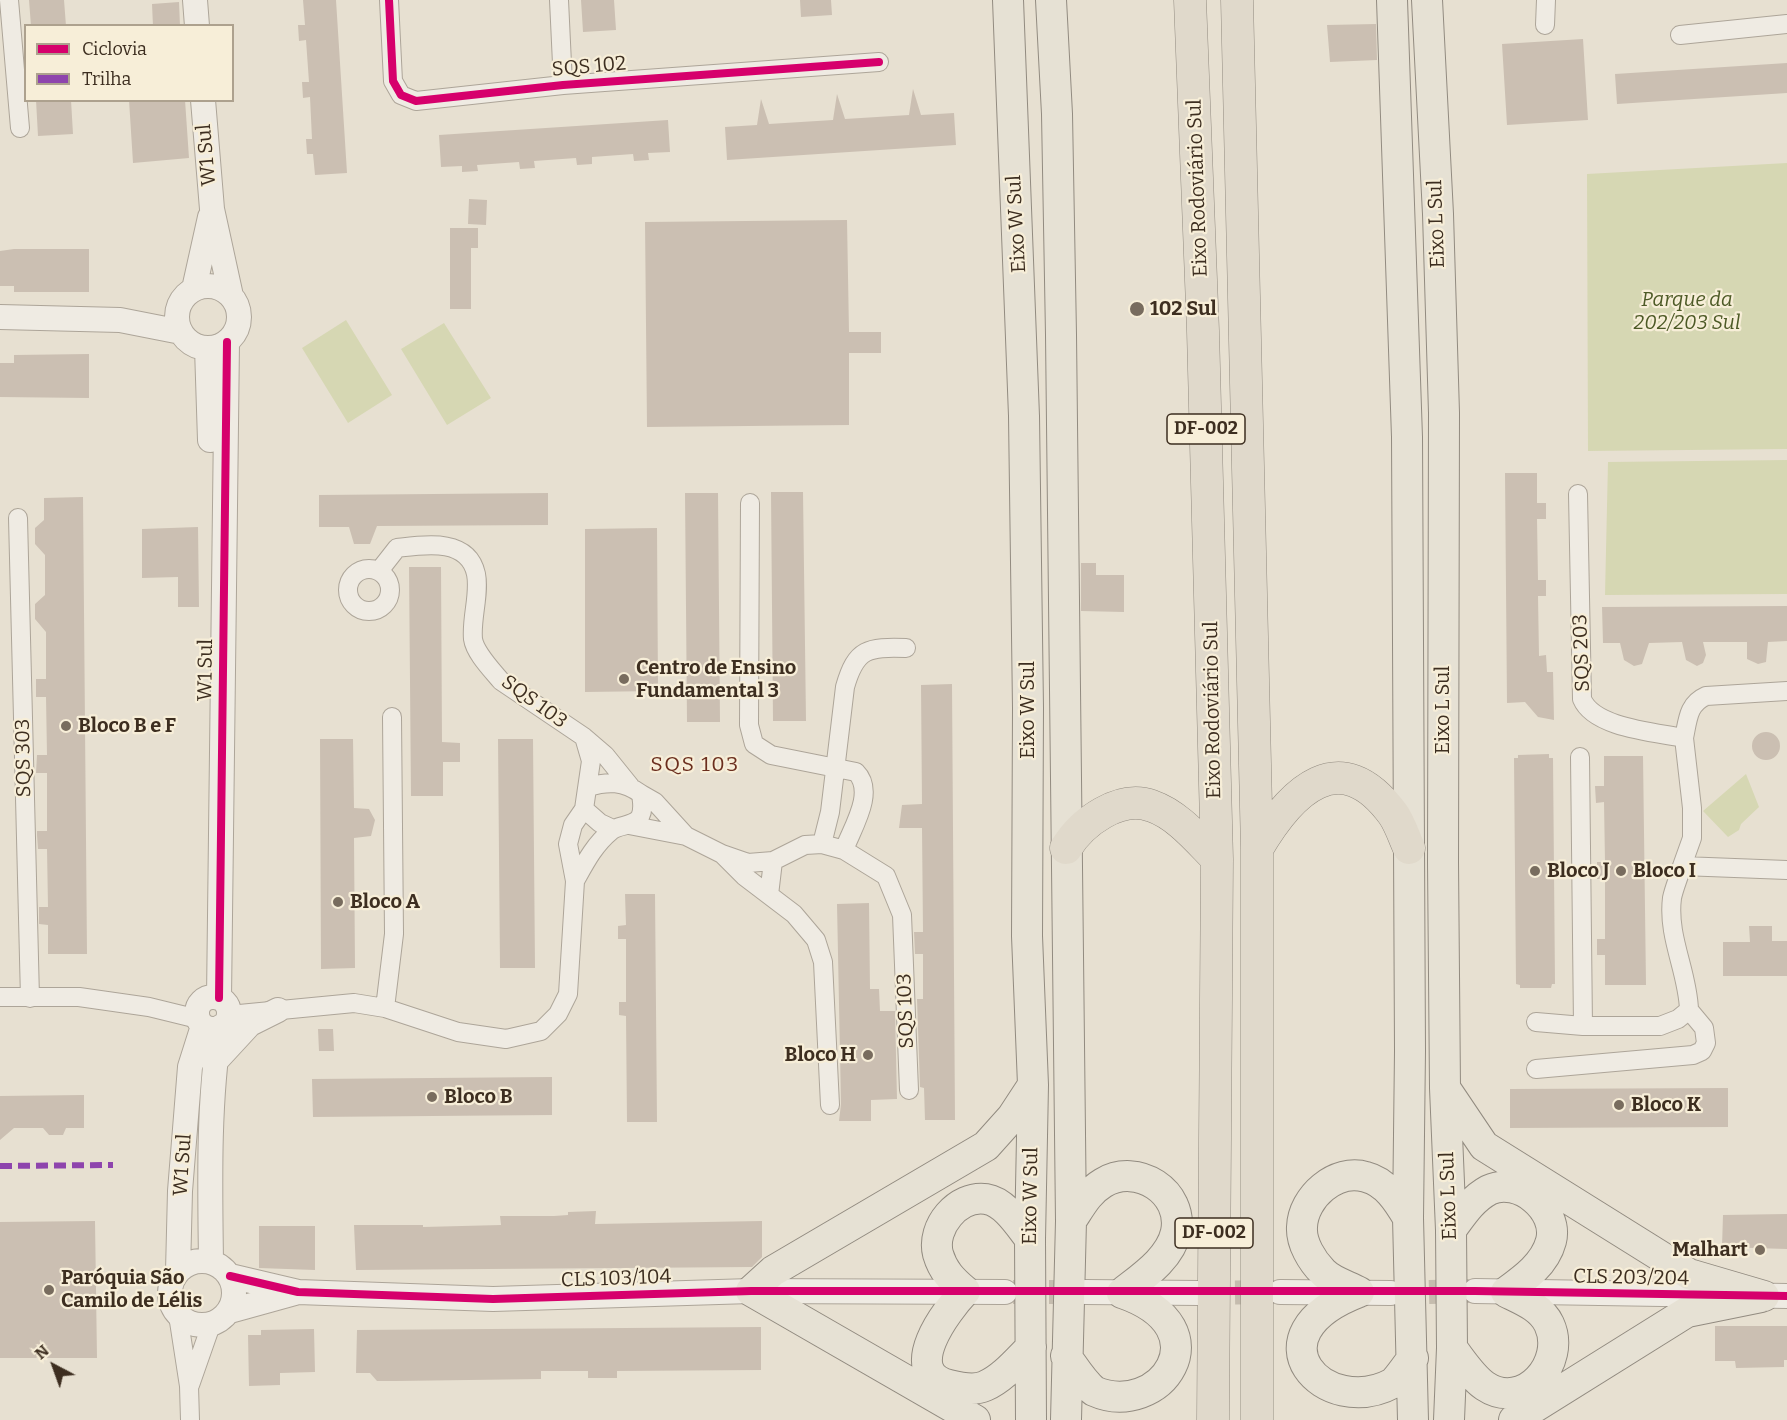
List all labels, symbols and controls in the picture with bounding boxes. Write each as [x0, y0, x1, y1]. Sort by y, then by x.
legend [24, 24, 234, 102]
text: Ciclovia [82, 38, 147, 60]
street label: SQS 102 [551, 52, 627, 82]
text: Trilha [82, 68, 131, 90]
street label: Eixo Rodoviário Sul [1183, 99, 1213, 277]
street label: W1 Sul [192, 123, 222, 187]
street label: Eixo W Sul [1002, 174, 1032, 274]
street label: Eixo L Sul [1423, 179, 1451, 269]
park label: Parque da 202/203 Sul [1634, 288, 1740, 335]
place label: 102 Sul [1150, 297, 1217, 321]
marker: 102 Sul [1128, 300, 1146, 318]
road number: DF-002 [1167, 414, 1245, 444]
street label: SQS 203 [1569, 614, 1595, 692]
street label: Eixo Rodoviário Sul [1199, 621, 1227, 799]
street label: W1 Sul [193, 639, 219, 701]
place label: Centro de Ensino Fundamental 3 [636, 656, 796, 703]
street label: Eixo W Sul [1016, 661, 1040, 759]
street label: Eixo L Sul [1431, 666, 1455, 754]
street label: SQS 103 [497, 670, 571, 734]
marker: Centro de Ensino Fundamental 3 [617, 672, 631, 686]
place label: Bloco B e F [78, 714, 176, 738]
street label: SQS 303 [11, 719, 37, 797]
marker: Bloco B e F [59, 719, 73, 733]
district label: SQS 103 [650, 752, 740, 778]
place label: Bloco J [1547, 859, 1610, 883]
place label: Bloco I [1633, 859, 1696, 883]
marker: Bloco J [1528, 864, 1542, 878]
marker: Bloco I [1614, 864, 1628, 878]
place label: Bloco A [350, 890, 420, 914]
marker: Bloco A [331, 895, 345, 909]
street label: SQS 103 [893, 973, 919, 1049]
place label: Bloco H [785, 1043, 856, 1067]
marker: Bloco H [861, 1048, 875, 1062]
place label: Bloco B [444, 1085, 513, 1109]
marker: Bloco B [425, 1090, 439, 1104]
place label: Bloco K [1631, 1093, 1701, 1117]
marker: Bloco K [1612, 1098, 1626, 1112]
street label: W1 Sul [169, 1133, 197, 1197]
street label: Eixo W Sul [1018, 1147, 1044, 1245]
street label: Eixo L Sul [1435, 1151, 1463, 1241]
road number: DF-002 [1175, 1218, 1253, 1248]
place label: Malhart [1672, 1238, 1748, 1262]
marker: Malhart [1753, 1243, 1767, 1257]
street label: CLS 103/104 [560, 1265, 672, 1293]
street label: CLS 203/204 [1573, 1265, 1689, 1291]
place label: Paróquia São Camilo de Lélis [61, 1266, 202, 1313]
marker: Paróquia São Camilo de Lélis [42, 1283, 56, 1297]
north arrow [24, 1336, 84, 1396]
text: N [31, 1341, 53, 1363]

